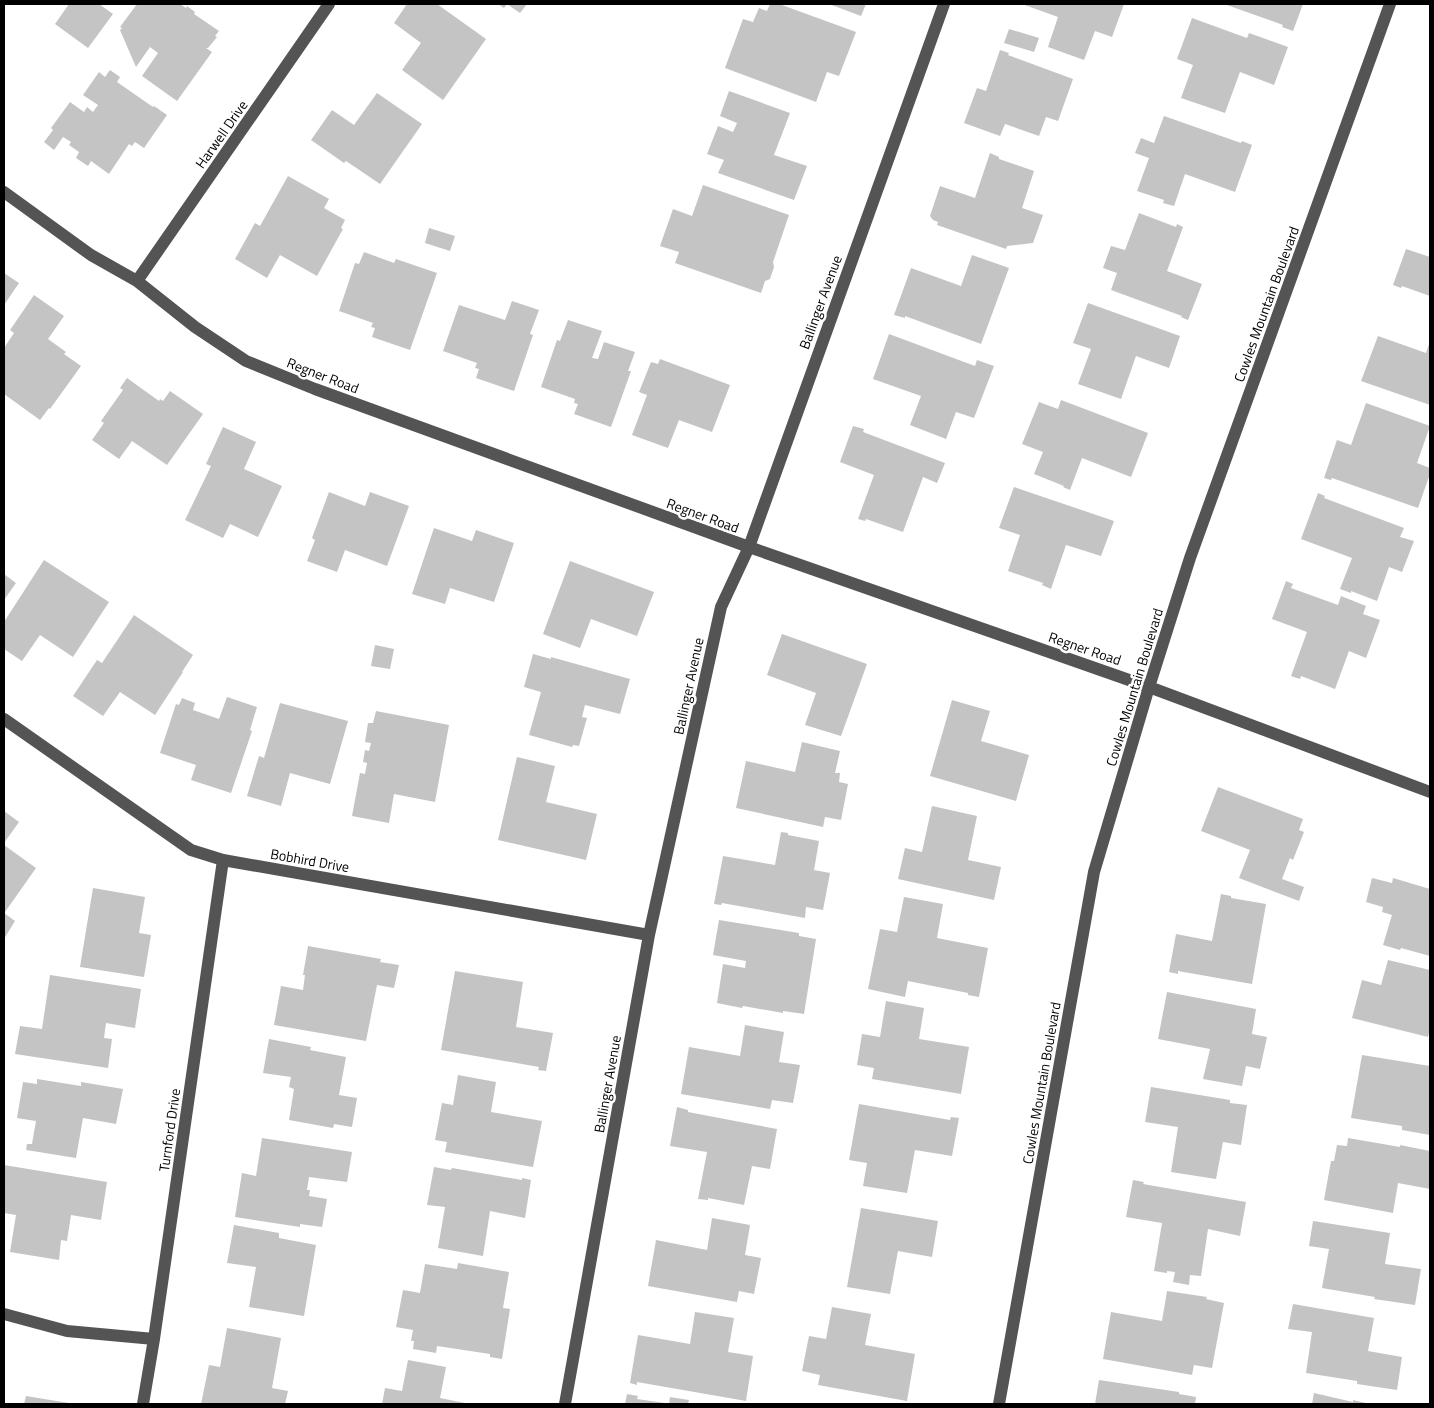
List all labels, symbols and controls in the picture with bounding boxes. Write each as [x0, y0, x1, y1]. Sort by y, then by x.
street label: Harwell Drive [190, 96, 252, 172]
street label: Cowles Mountain Boulevard [1228, 223, 1304, 385]
street label: Ballinger Avenue [793, 252, 847, 352]
street label: Regner Road [284, 352, 362, 398]
street label: Regner Road [664, 492, 742, 538]
street label: Cowles Mountain Boulevard [1100, 605, 1168, 769]
street label: Regner Road [1046, 626, 1124, 670]
street label: Ballinger Avenue [667, 636, 709, 736]
street label: Bobhird Drive [269, 843, 351, 877]
street label: Cowles Mountain Boulevard [1016, 1000, 1066, 1166]
street label: Ballinger Avenue [588, 1034, 626, 1134]
street label: Turnford Drive [153, 1087, 185, 1173]

